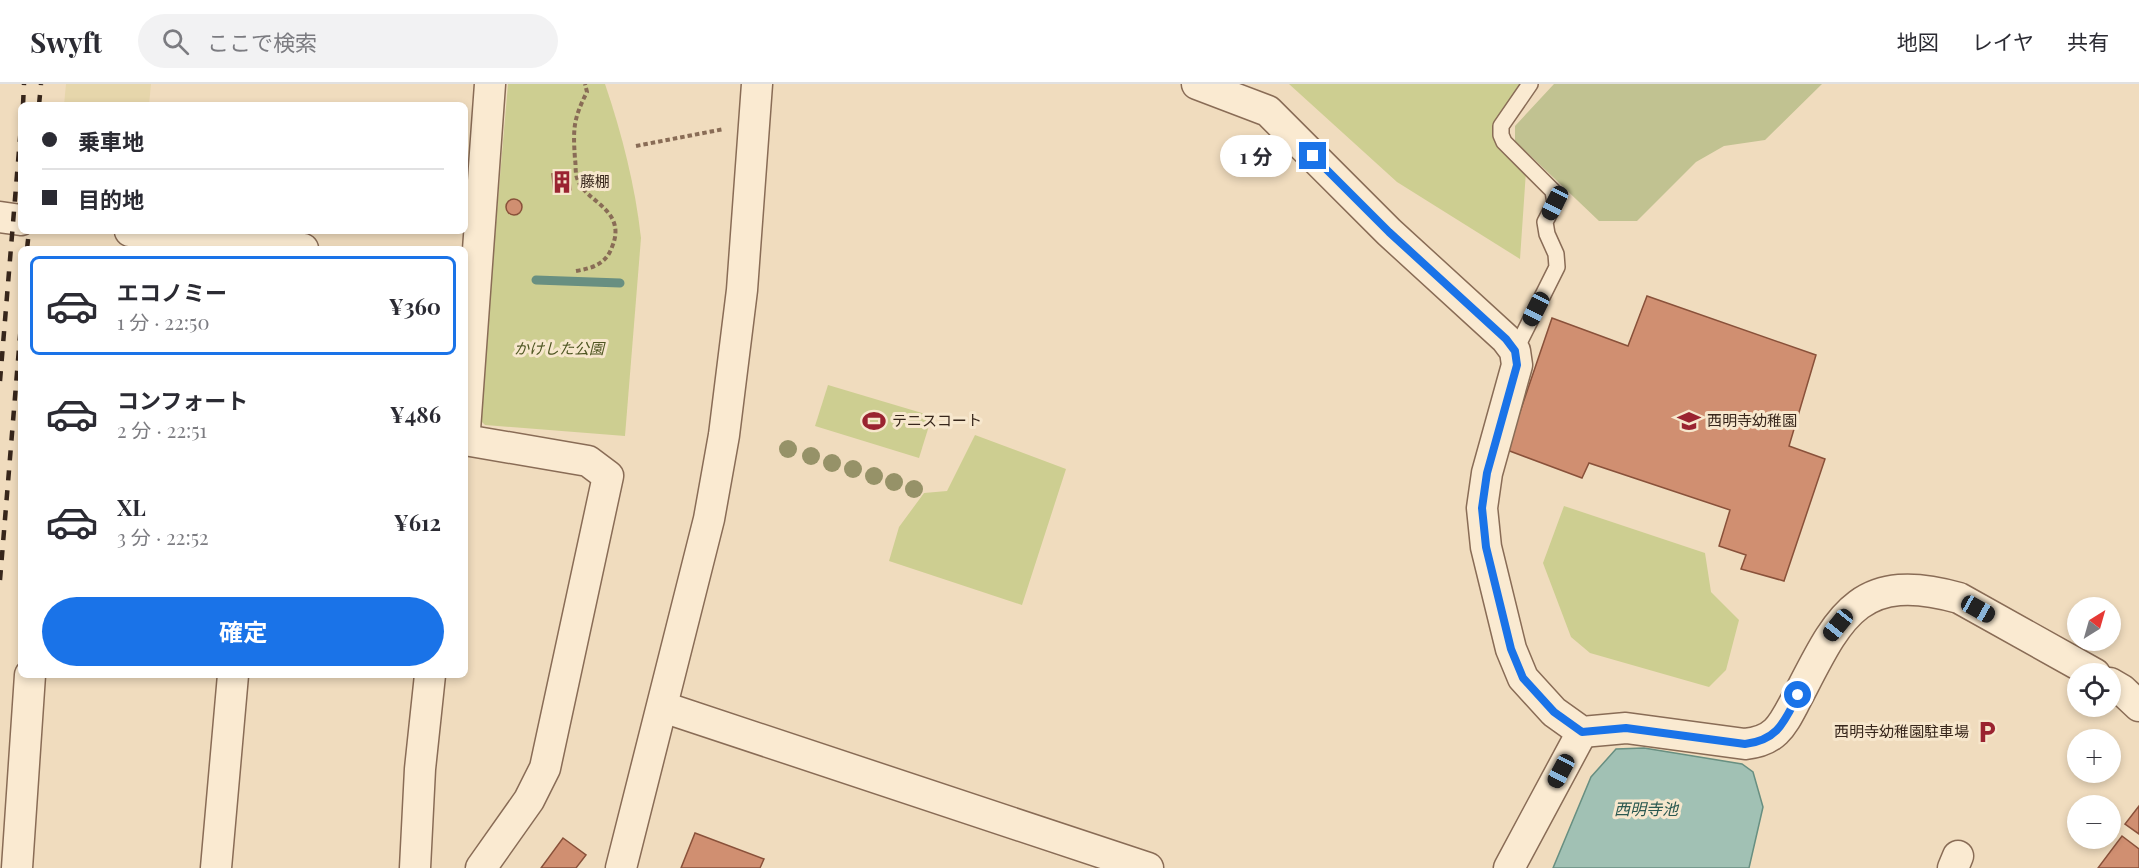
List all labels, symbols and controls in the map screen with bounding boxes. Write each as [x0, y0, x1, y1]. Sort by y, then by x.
search box [138, 14, 558, 68]
text: Swyft [30, 23, 102, 60]
icon: search [159, 25, 192, 58]
text: ここで検索 [207, 27, 317, 57]
text: 地図 [1897, 27, 1939, 55]
text: レイヤ [1972, 27, 2034, 55]
text: 共有 [2067, 27, 2109, 55]
text: 乗車地 [78, 126, 144, 156]
callout: 1 分 [1220, 135, 1292, 177]
text: 1 分 [1240, 142, 1272, 169]
route end [1299, 142, 1326, 169]
building icon: 藤棚 [549, 169, 575, 195]
place label: 藤棚 [580, 171, 610, 191]
car [1539, 183, 1571, 223]
text: 目的地 [78, 184, 144, 214]
text: エコノミー [117, 277, 227, 307]
icon: car [45, 279, 99, 333]
car [1520, 289, 1552, 329]
text: ¥360 [389, 291, 441, 321]
text: 1 分 · 22:50 [117, 308, 209, 335]
park label: かけした公園 [514, 338, 606, 358]
text: コンフォート [117, 385, 248, 415]
icon: car [45, 387, 99, 441]
text: ¥486 [390, 399, 441, 429]
sports icon: テニスコート [861, 408, 887, 434]
school or university icon: 西明寺幼稚園 [1676, 408, 1702, 434]
place label: テニスコート [892, 410, 982, 430]
place label: 西明寺幼稚園 [1707, 410, 1797, 430]
text: 2 分 · 22:51 [117, 416, 207, 443]
text: XL [117, 492, 146, 522]
icon: car [45, 495, 99, 549]
text: ¥612 [394, 507, 441, 537]
text: 3 分 · 22:52 [117, 523, 209, 550]
car [1958, 592, 1998, 626]
button: 確定 [42, 597, 444, 666]
north arrow [2067, 597, 2121, 651]
map controls [2067, 597, 2121, 849]
car [1820, 605, 1856, 645]
button: locate [2067, 663, 2121, 717]
route start [1784, 681, 1811, 708]
parking icon: 西明寺幼稚園駐車場 [1974, 719, 2000, 745]
place label: 西明寺幼稚園駐車場 [1834, 721, 1969, 741]
button: + [2067, 729, 2121, 783]
car [1545, 751, 1577, 791]
button: − [2067, 795, 2121, 849]
water label: 西明寺池 [1614, 798, 1680, 819]

